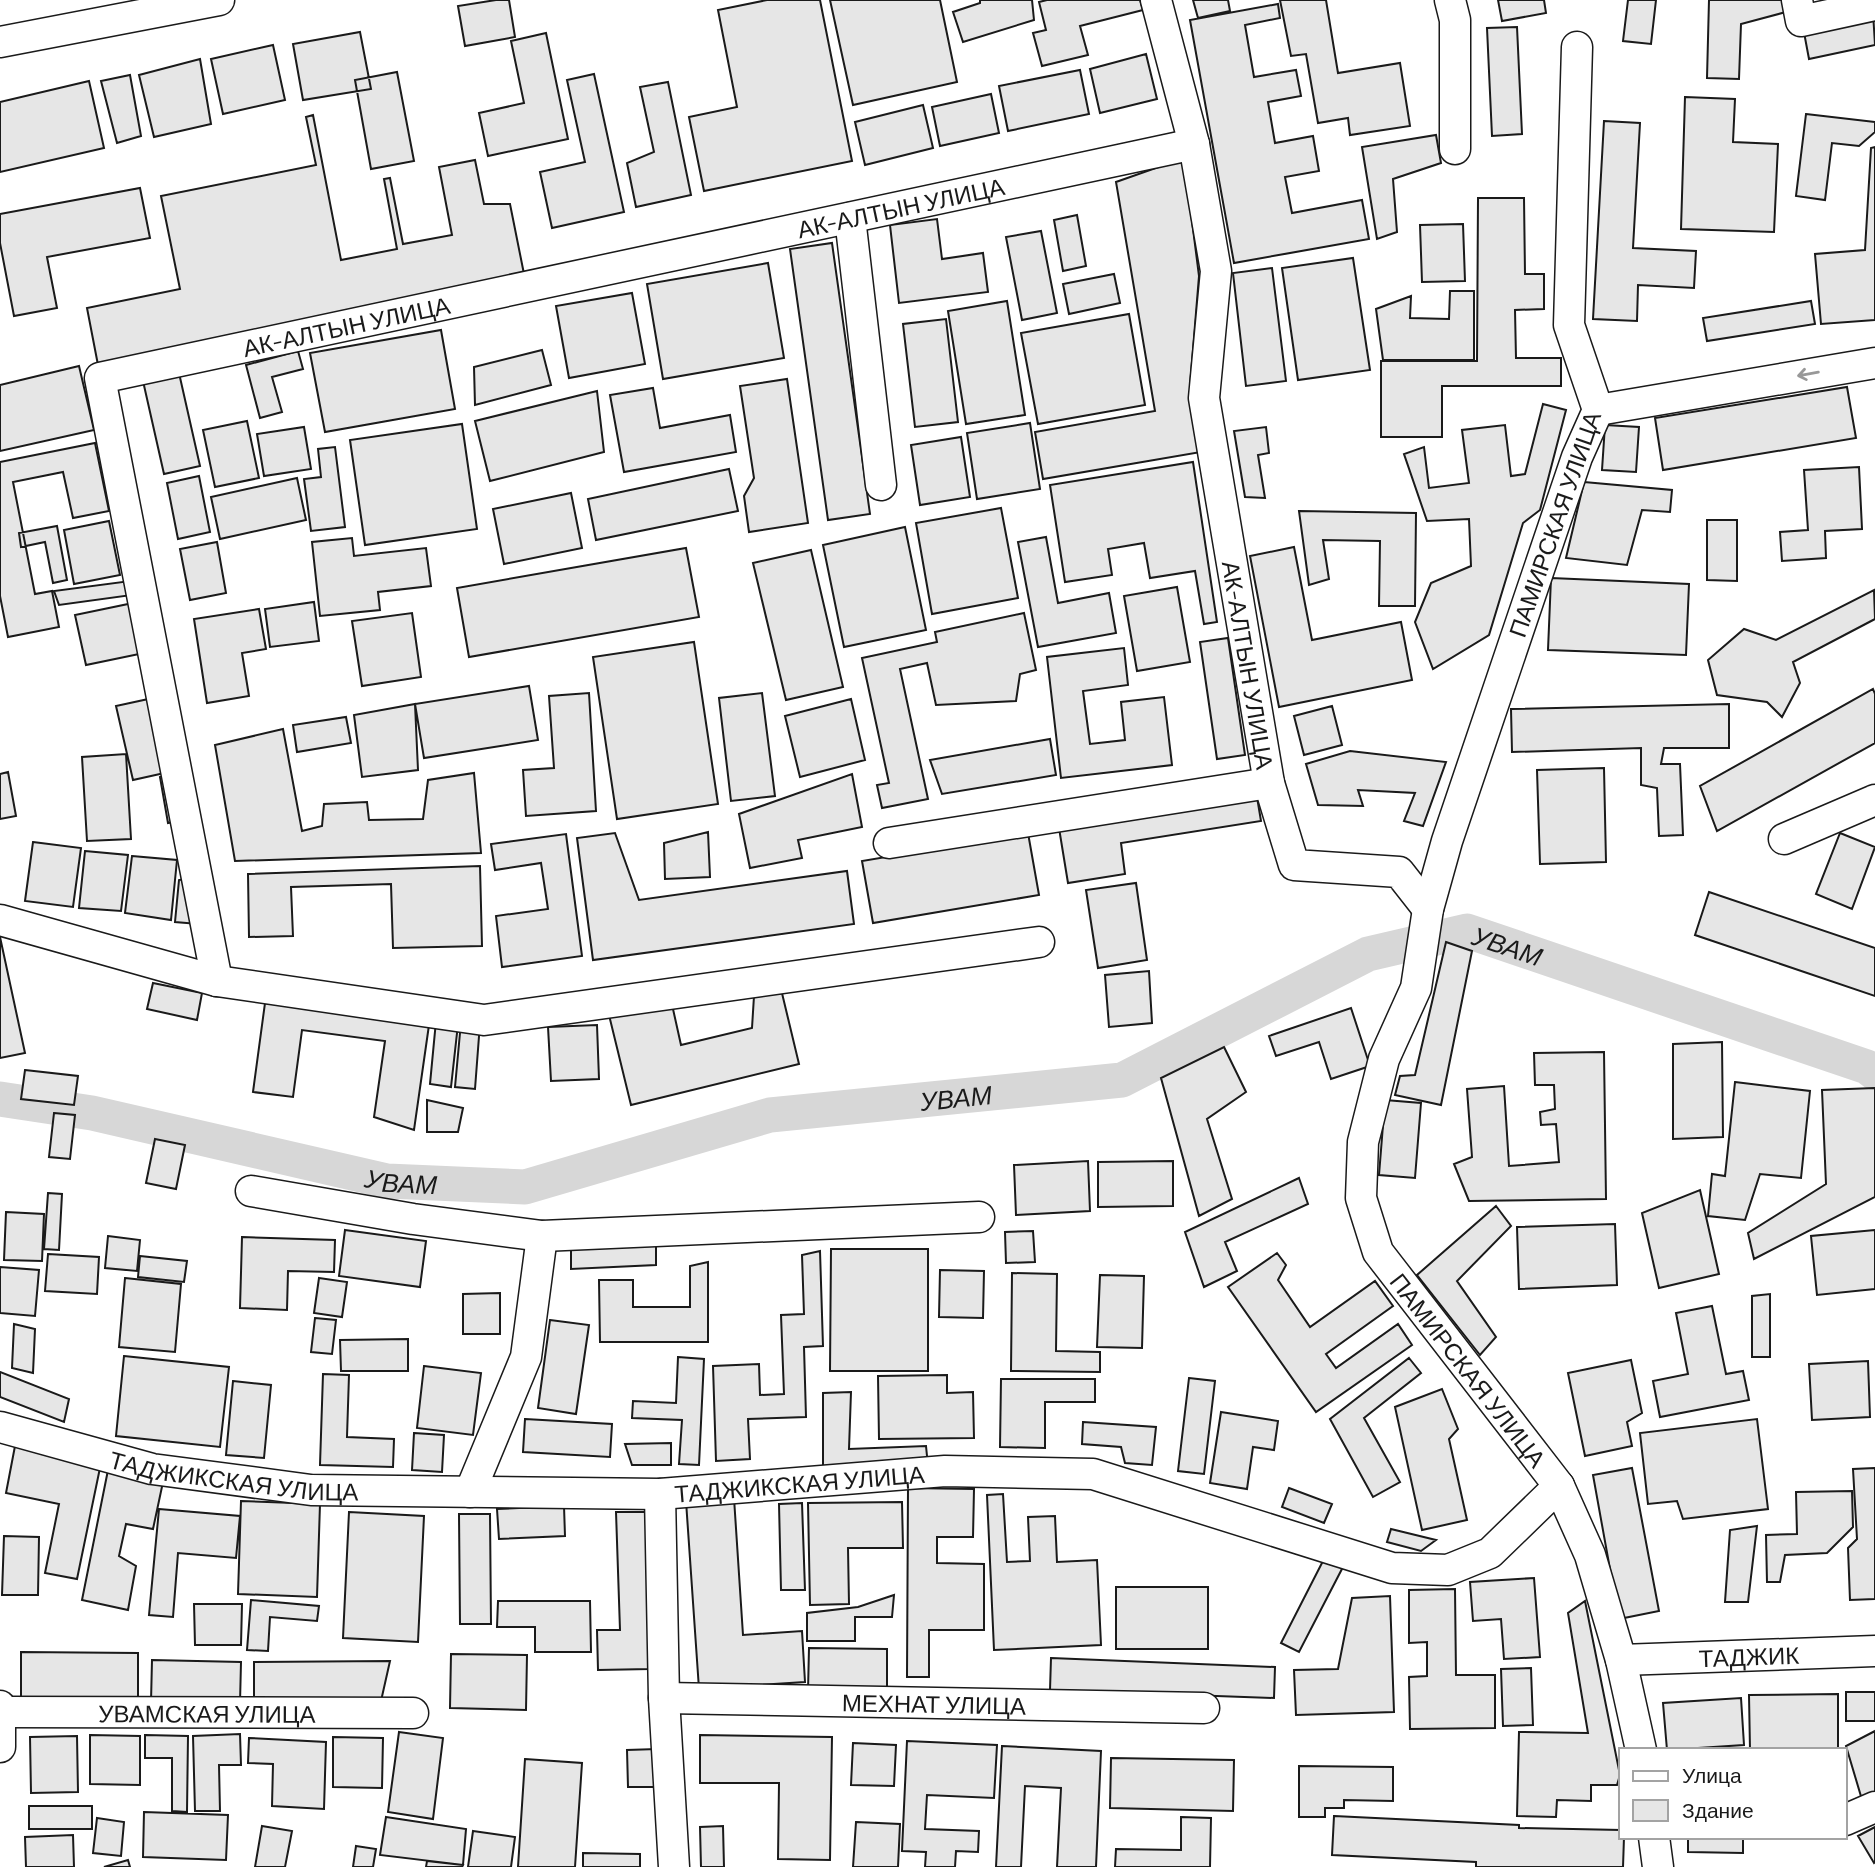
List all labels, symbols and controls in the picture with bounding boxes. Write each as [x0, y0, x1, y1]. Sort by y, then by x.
street label: АК-АЛТЫН УЛИЦА [794, 170, 1007, 243]
street label: АК-АЛТЫН УЛИЦА [240, 289, 452, 362]
one-way arrow [1797, 368, 1820, 381]
street label: ПАМИРСКАЯ УЛИЦА [1502, 407, 1606, 641]
street label: АК-АЛТЫН УЛИЦА [1217, 558, 1281, 771]
water label: УВАМ [1468, 918, 1547, 971]
water label: УВАМ [917, 1078, 994, 1116]
water label: УВАМ [361, 1161, 438, 1199]
street label: ПАМИРСКАЯ УЛИЦА [1385, 1267, 1553, 1472]
street label: ТАДЖИКСКАЯ УЛИЦА [107, 1444, 359, 1505]
street label: ТАДЖИКСКАЯ УЛИЦА [673, 1458, 926, 1507]
street label: ТАДЖИК [1698, 1639, 1800, 1672]
street label: МЕХНАТ УЛИЦА [842, 1687, 1026, 1719]
street label: УВАМСКАЯ УЛИЦА [98, 1698, 316, 1727]
legend [1619, 1748, 1847, 1839]
text: Улица [1682, 1762, 1742, 1787]
text: Здание [1682, 1797, 1754, 1822]

